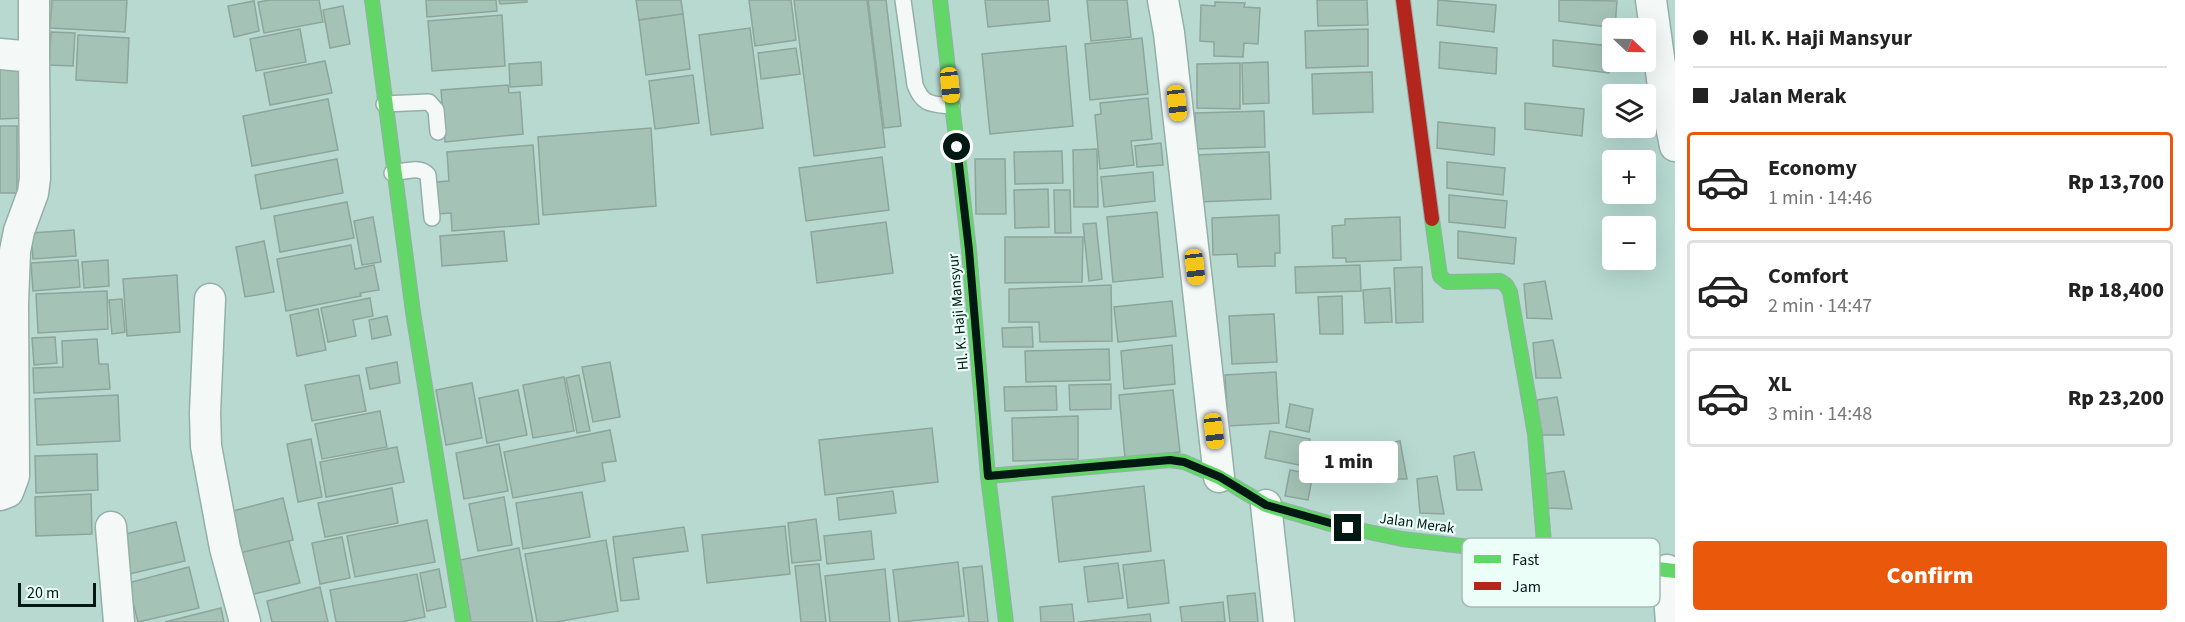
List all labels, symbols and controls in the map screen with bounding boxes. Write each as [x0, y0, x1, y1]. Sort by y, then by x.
north arrow [1602, 18, 1656, 72]
map controls [1602, 18, 1656, 270]
text: Hl. K. Haji Mansyur [1729, 22, 1912, 54]
car [939, 66, 961, 104]
text: Jalan Merak [1729, 80, 1847, 112]
car [1166, 84, 1188, 122]
button: layers [1602, 84, 1656, 138]
route start [943, 133, 970, 160]
button: + [1602, 150, 1656, 204]
text: Economy [1768, 152, 1857, 184]
icon: car [1696, 155, 1750, 209]
text: Rp 13,700 [2068, 166, 2164, 198]
text: 1 min · 14:46 [1768, 184, 1872, 212]
button: − [1602, 216, 1656, 270]
car [1184, 248, 1206, 286]
street label: Hl. K. Haji Mansyur [943, 252, 974, 371]
text: Comfort [1768, 260, 1849, 292]
icon: car [1696, 263, 1750, 317]
text: Rp 18,400 [2068, 274, 2164, 306]
text: 2 min · 14:47 [1768, 292, 1872, 320]
text: XL [1768, 368, 1792, 400]
icon: car [1696, 371, 1750, 425]
text: Rp 23,200 [2068, 382, 2164, 414]
text: 3 min · 14:48 [1768, 400, 1872, 428]
car [1203, 412, 1225, 450]
callout: 1 min [1298, 441, 1398, 483]
text: 1 min [1324, 448, 1373, 476]
street label: Jalan Merak [1378, 508, 1456, 539]
route end [1334, 514, 1361, 541]
legend [1462, 538, 1660, 607]
button: Confirm [1693, 541, 2167, 610]
text: Fast [1512, 549, 1540, 571]
text: Jam [1512, 576, 1541, 598]
scale bar [18, 580, 96, 608]
text: 20 m [27, 582, 59, 604]

